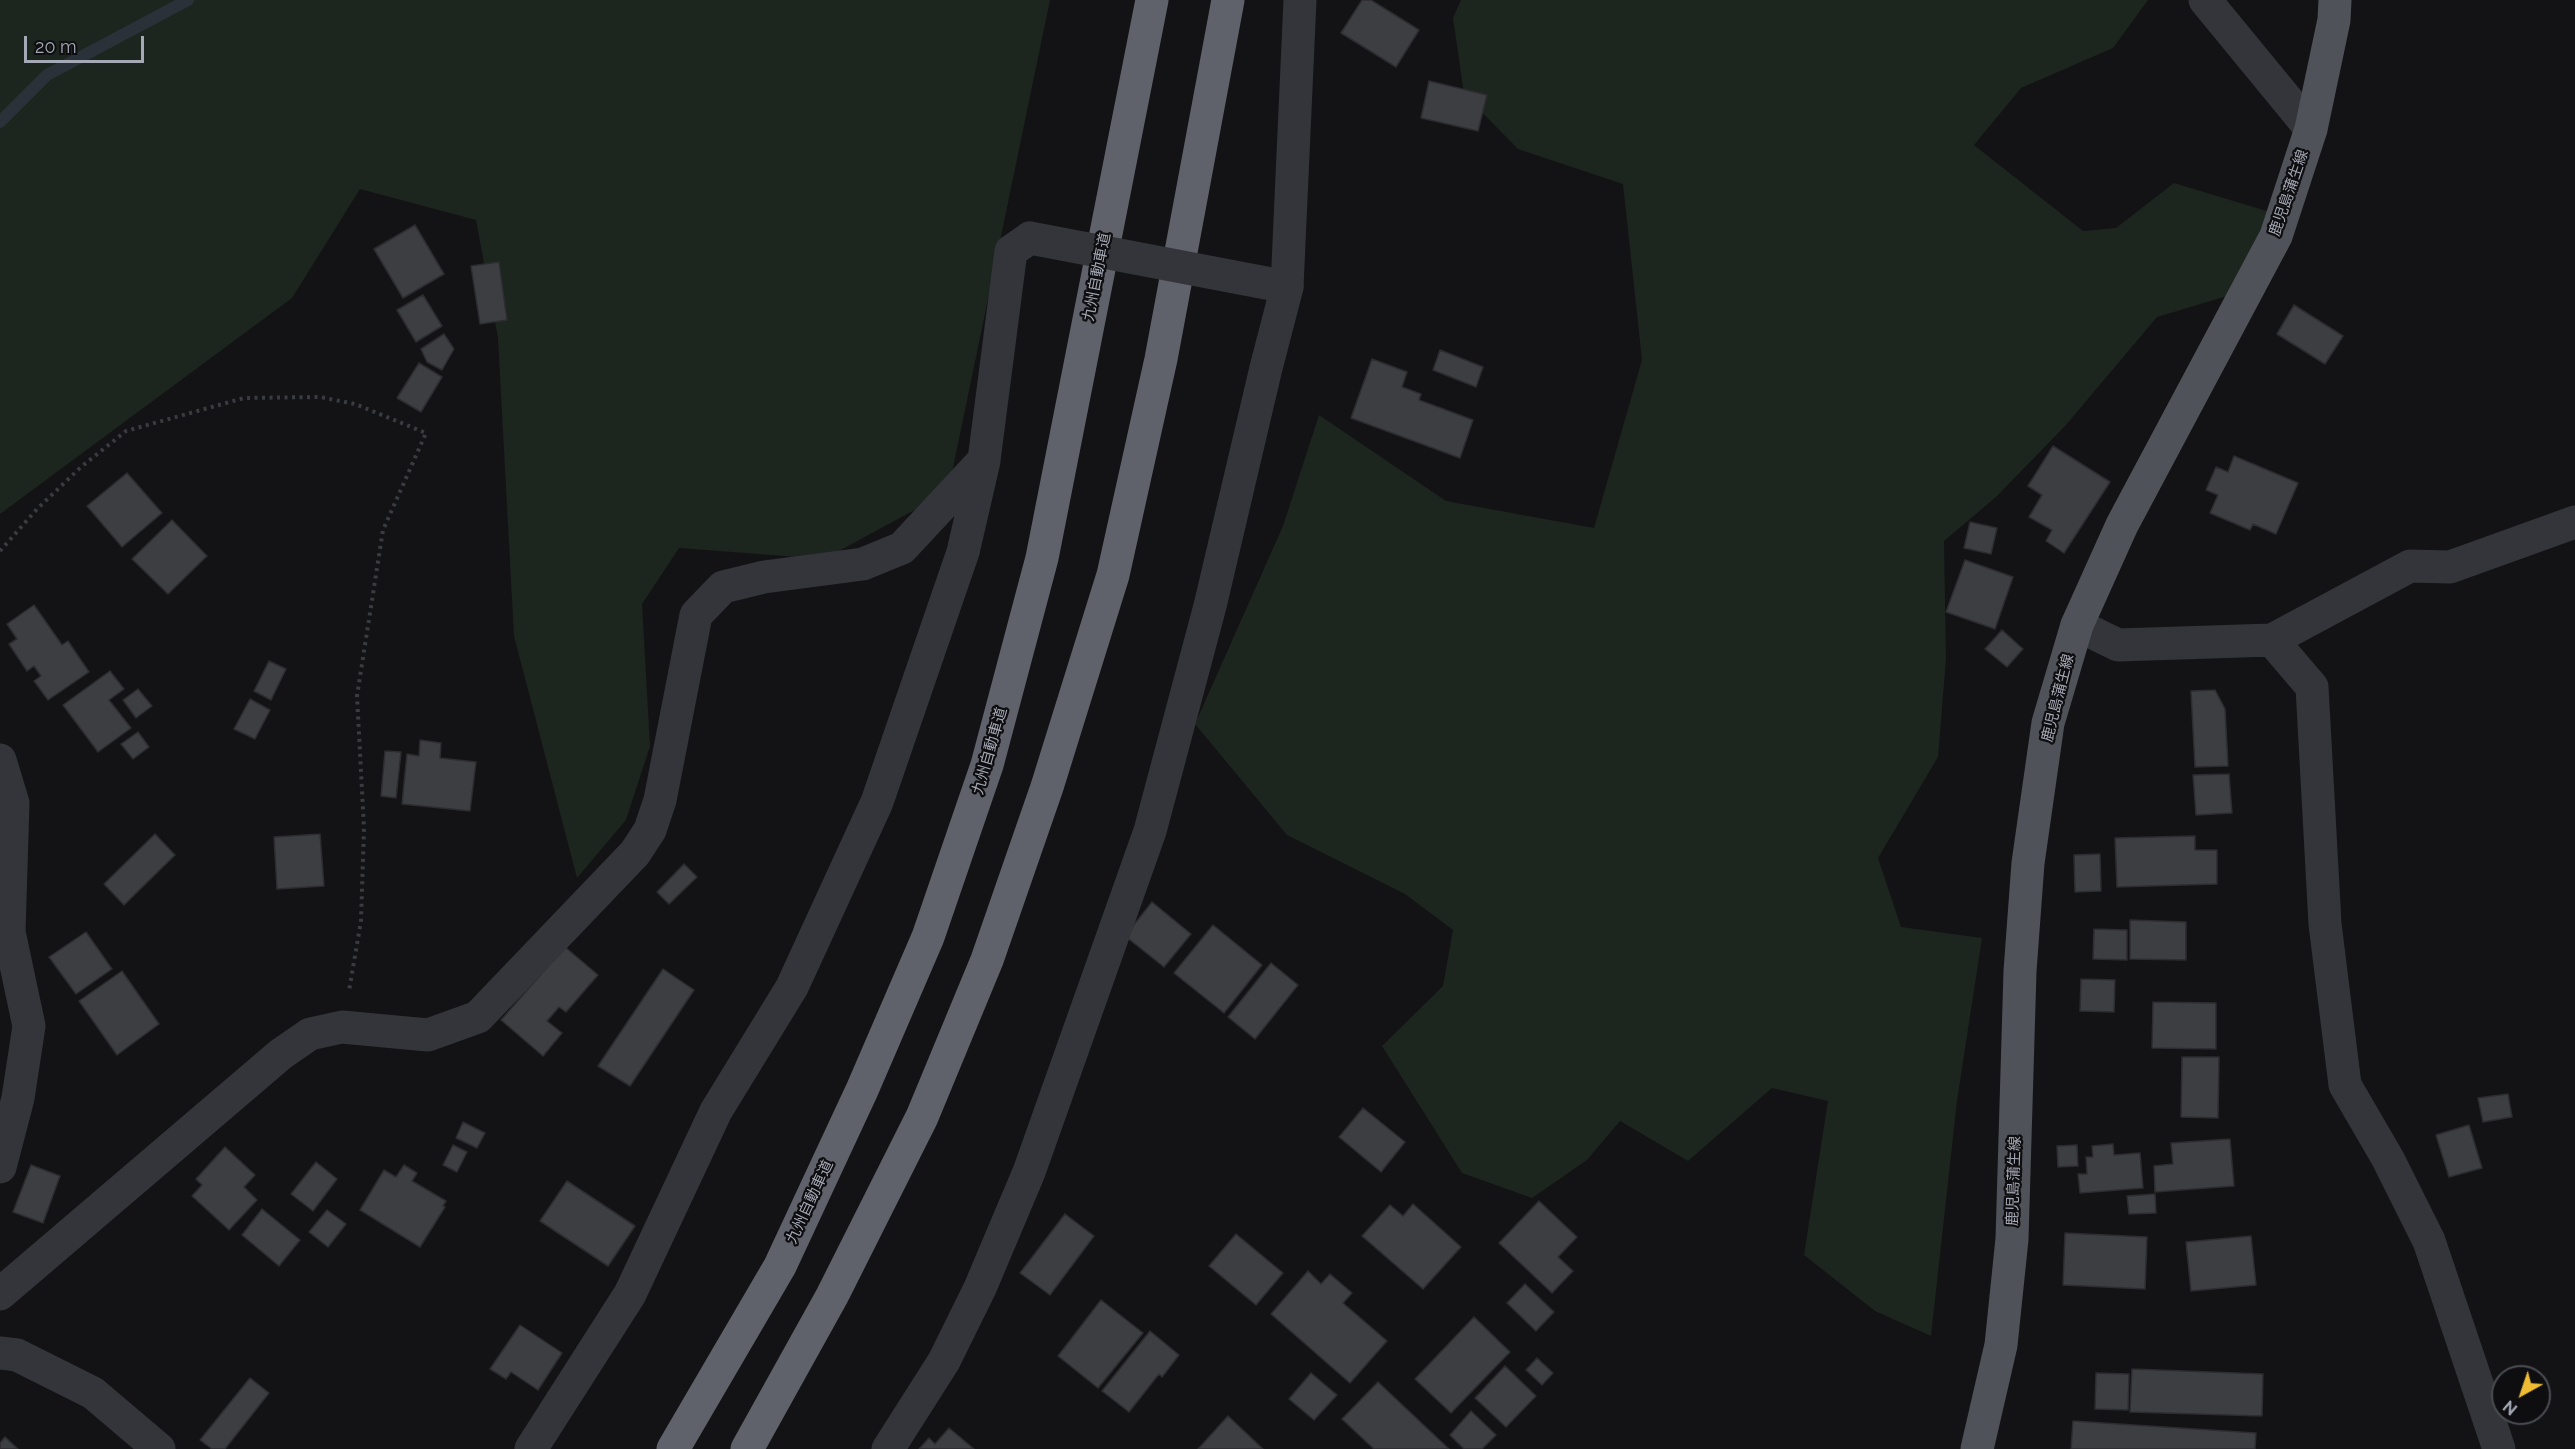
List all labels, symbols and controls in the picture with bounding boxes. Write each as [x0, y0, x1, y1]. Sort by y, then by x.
scale bar [27, 24, 147, 62]
text: 20 m [35, 36, 77, 57]
street label: 鹿児島蒲生線 [2266, 148, 2312, 238]
street label: 九州自動車道 [1080, 231, 1114, 323]
street label: 鹿児島蒲生線 [2038, 652, 2078, 744]
street label: 九州自動車道 [969, 705, 1011, 797]
street label: 鹿児島蒲生線 [2003, 1136, 2025, 1226]
street label: 九州自動車道 [783, 1157, 837, 1247]
north arrow [2491, 1365, 2551, 1425]
text: N [2500, 1396, 2521, 1419]

